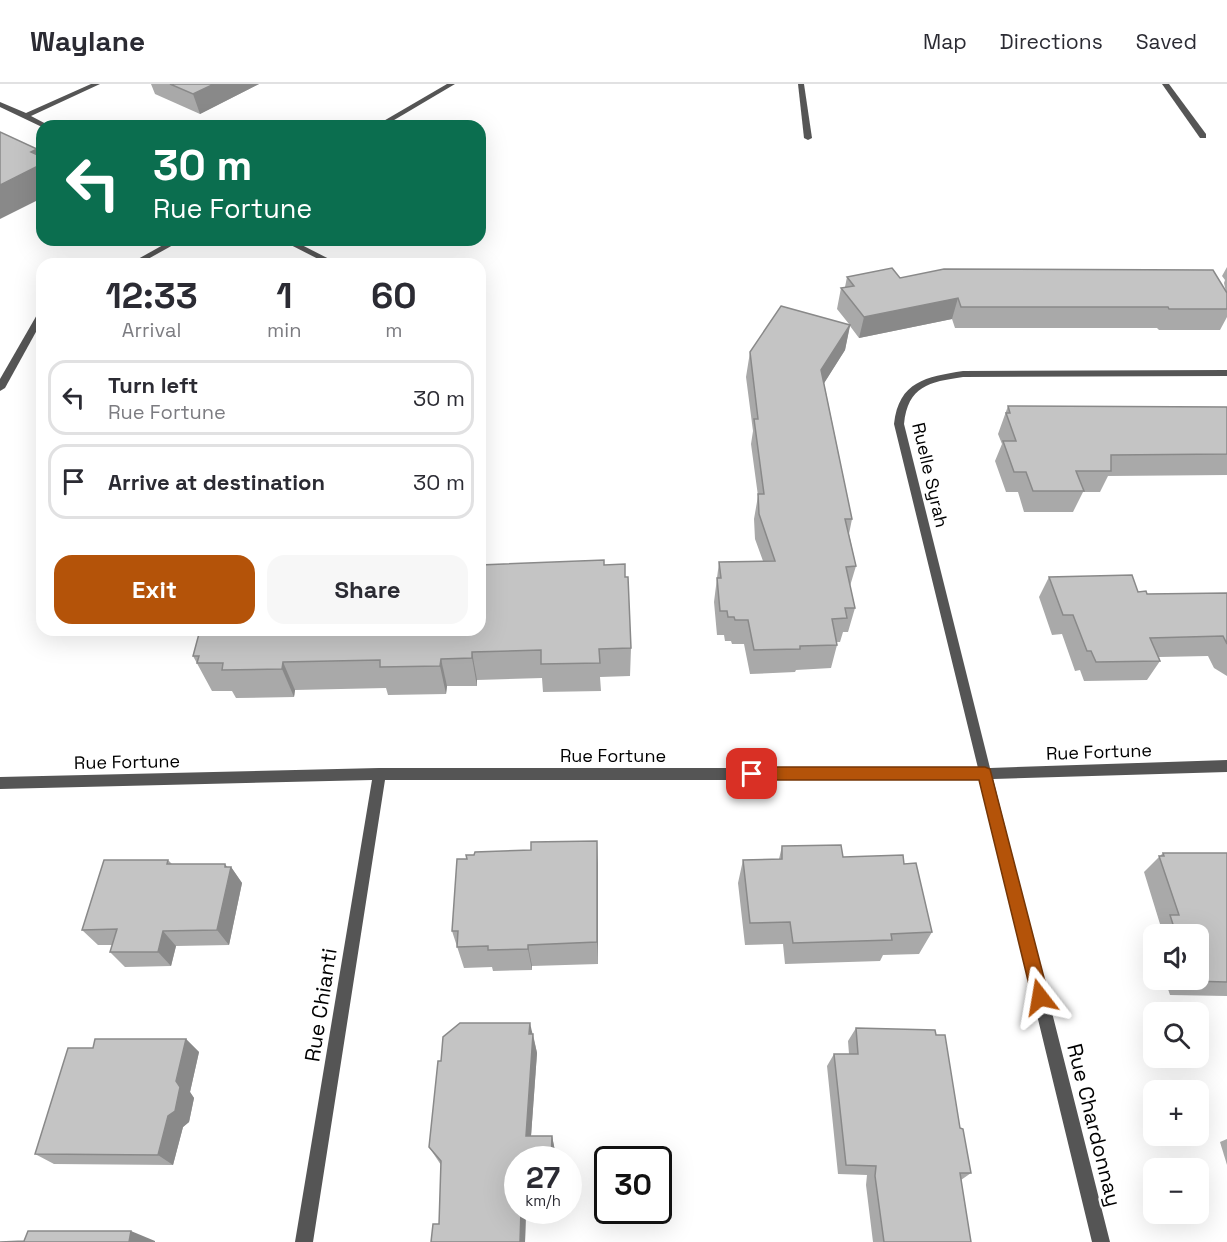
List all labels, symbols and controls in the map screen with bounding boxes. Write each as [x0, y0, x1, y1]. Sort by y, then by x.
text: Waylane [30, 23, 145, 59]
text: Map [923, 28, 967, 55]
text: Directions [1000, 28, 1103, 55]
text: Saved [1136, 28, 1197, 55]
text: 30 m [153, 139, 252, 192]
icon: left [54, 144, 132, 222]
text: Rue Fortune [153, 191, 312, 226]
text: 12:33 [105, 273, 198, 319]
text: 1 [276, 273, 292, 319]
text: 60 [371, 273, 417, 319]
text: Arrival [122, 317, 181, 343]
text: min [267, 317, 301, 343]
text: m [385, 317, 402, 343]
text: Turn left [108, 371, 198, 399]
icon: left [57, 381, 90, 414]
text: 30 m [413, 384, 465, 412]
text: Rue Fortune [108, 399, 226, 425]
street label: Ruelle Syrah [907, 420, 954, 530]
icon: arrive [57, 465, 90, 498]
text: Arrive at destination [108, 468, 325, 496]
text: 30 m [413, 468, 465, 496]
button: Exit [54, 555, 255, 624]
button: Share [267, 555, 468, 624]
street label: Rue Fortune [1046, 738, 1152, 765]
street label: Rue Fortune [560, 744, 666, 767]
pin [726, 748, 777, 799]
street label: Rue Fortune [74, 749, 180, 774]
icon: arrive [735, 757, 768, 790]
map controls [1143, 924, 1209, 1224]
button: sound [1143, 924, 1209, 990]
street label: Rue Chianti [298, 946, 343, 1064]
position arrow [1008, 965, 1072, 1029]
button: search [1143, 1002, 1209, 1068]
street label: Rue Chardonnay [1061, 1041, 1128, 1209]
button: + [1143, 1080, 1209, 1146]
speed limit sign: 30 [594, 1146, 672, 1224]
text: 27 [526, 1158, 560, 1197]
button: − [1143, 1158, 1209, 1224]
text: km/h [525, 1191, 561, 1210]

